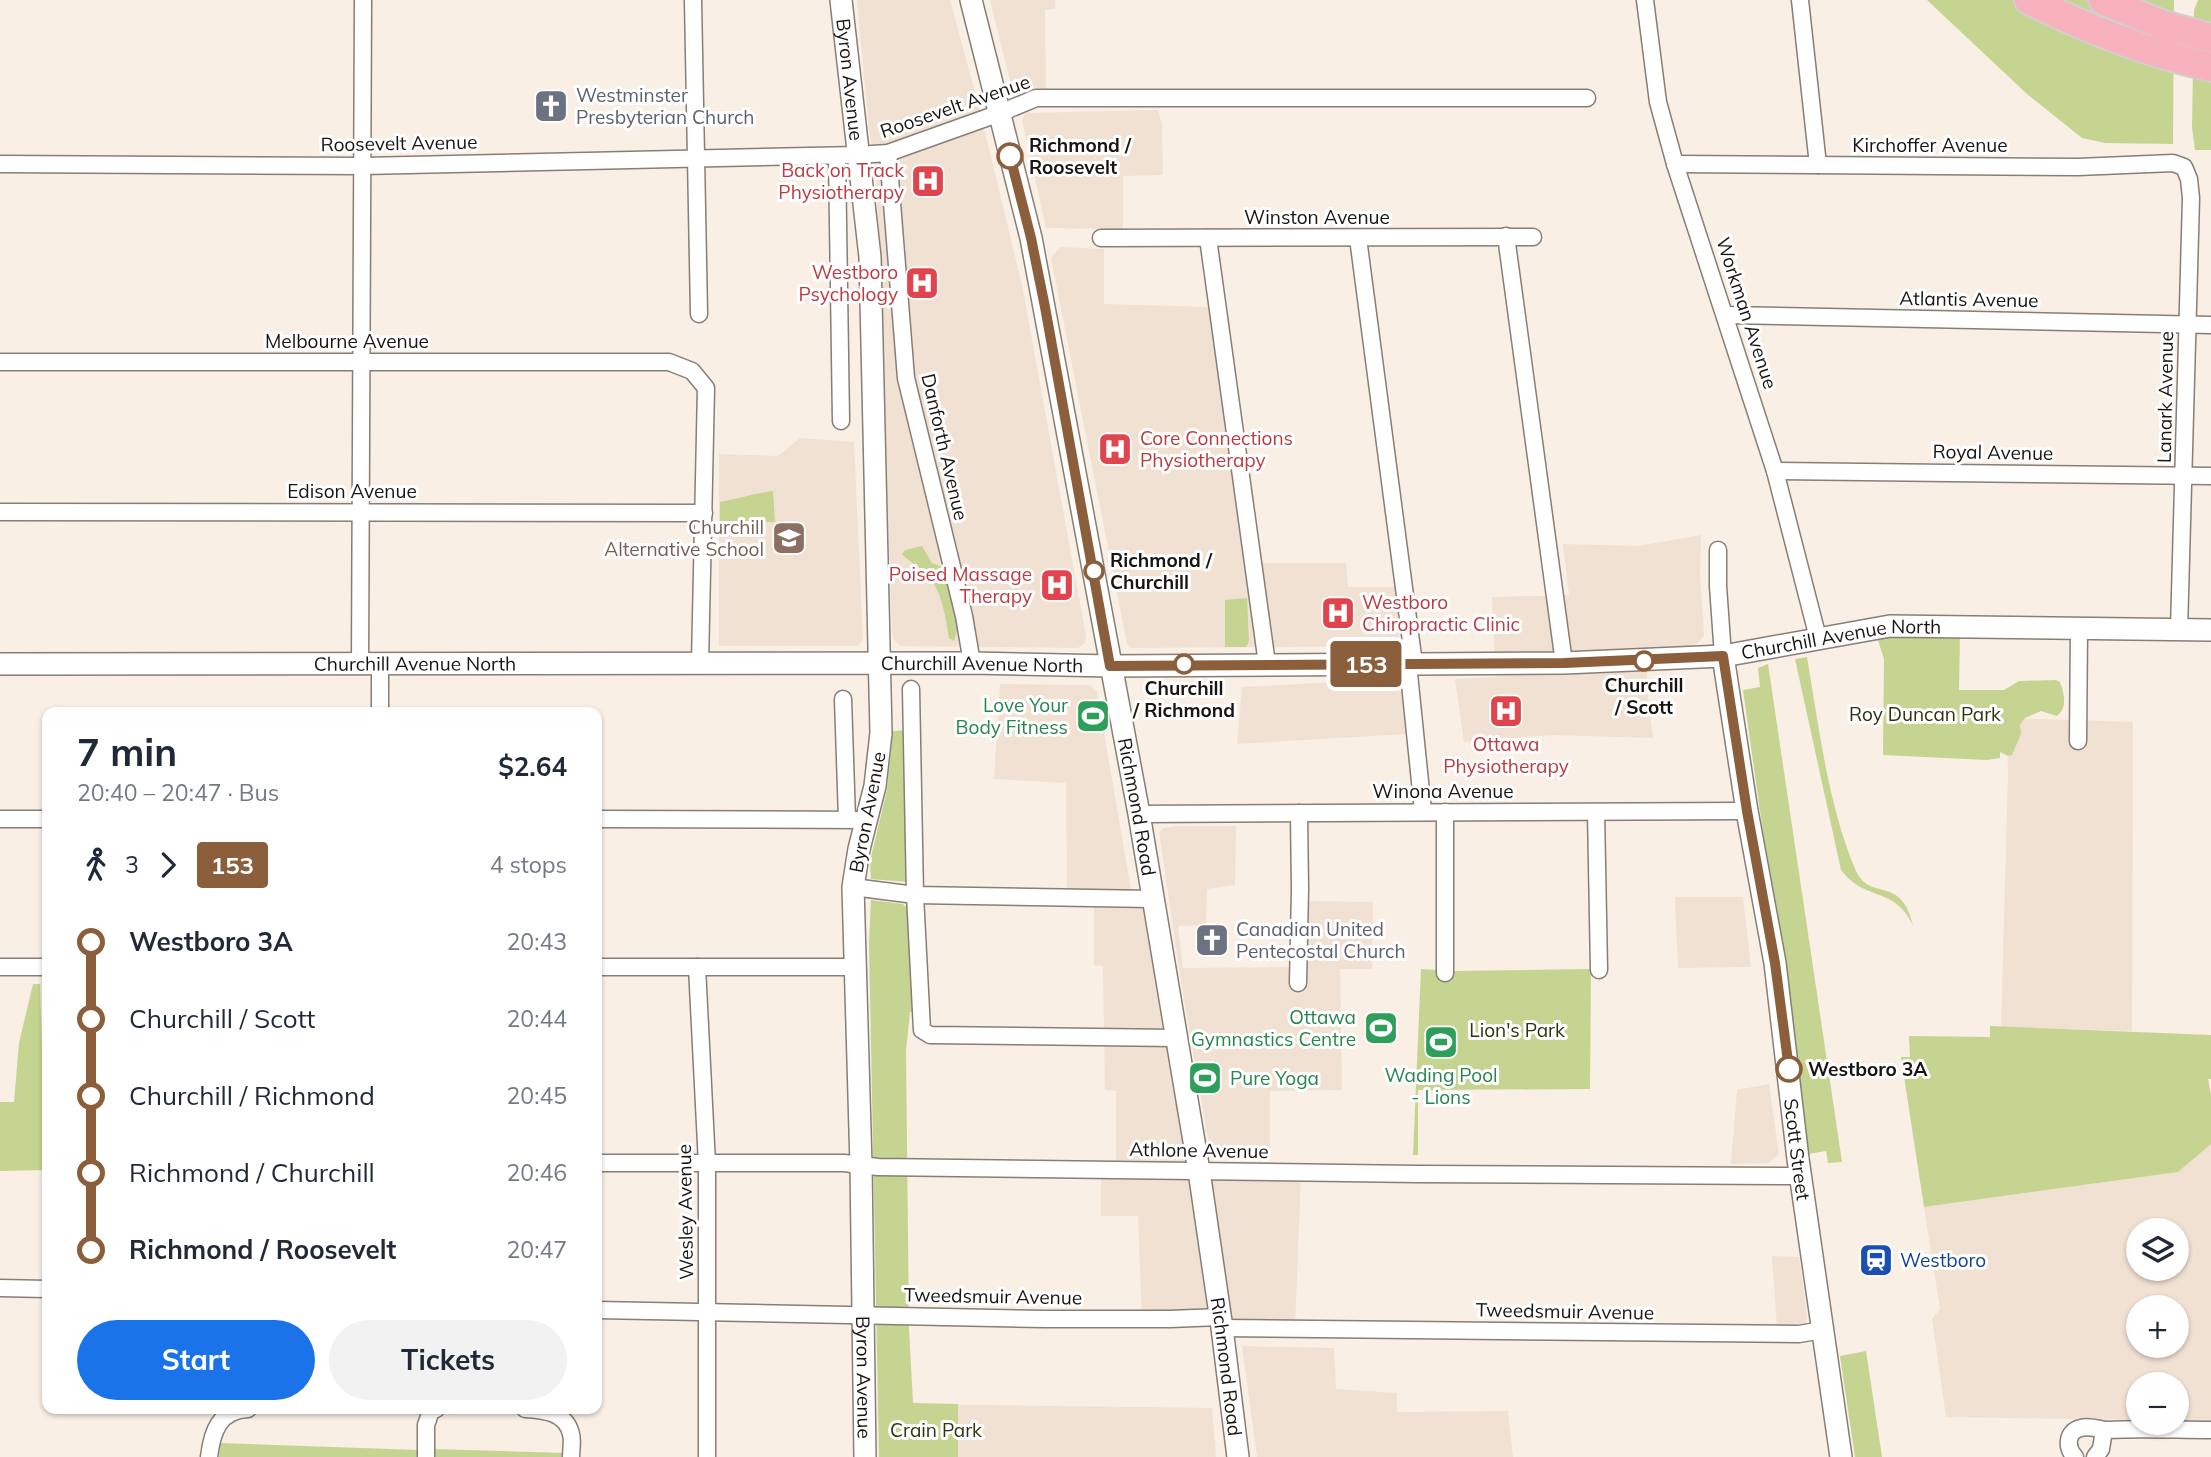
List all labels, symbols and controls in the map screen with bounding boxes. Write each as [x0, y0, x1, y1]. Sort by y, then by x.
street label: Byron Avenue [831, 17, 869, 142]
street label: Roosevelt Avenue [877, 69, 1033, 143]
place label: Westminster Presbyterian Church [576, 83, 754, 129]
church icon: Westminster Presbyterian Church [532, 87, 570, 125]
street label: Roosevelt Avenue [320, 130, 478, 156]
place label: Richmond / Roosevelt [1029, 133, 1132, 179]
street label: Kirchoffer Avenue [1852, 133, 2008, 157]
marker: Richmond / Roosevelt [997, 143, 1023, 169]
place label: Back on Track Physiotherapy [778, 158, 904, 204]
hospital icon: Back on Track Physiotherapy [909, 162, 947, 200]
street label: Winston Avenue [1244, 205, 1390, 229]
street label: Workman Avenue [1711, 234, 1783, 392]
place label: Westboro Psychology [798, 260, 898, 306]
hospital icon: Westboro Psychology [903, 264, 941, 302]
street label: Atlantis Avenue [1899, 286, 2039, 312]
street label: Melbourne Avenue [265, 329, 429, 353]
street label: Lanark Avenue [2152, 331, 2178, 463]
street label: Danforth Avenue [916, 371, 974, 523]
place label: Core Connections Physiotherapy [1140, 426, 1293, 472]
hospital icon: Core Connections Physiotherapy [1096, 430, 1134, 468]
street label: Royal Avenue [1932, 439, 2054, 465]
street label: Edison Avenue [287, 479, 417, 503]
place label: Churchill Alternative School [604, 515, 764, 561]
school or university icon: Churchill Alternative School [770, 519, 808, 557]
place label: Richmond / Churchill [1110, 548, 1213, 594]
marker: Richmond / Churchill [1084, 561, 1104, 581]
place label: Poised Massage Therapy [889, 562, 1032, 608]
hospital icon: Poised Massage Therapy [1038, 566, 1076, 604]
place label: Westboro Chiropractic Clinic [1362, 590, 1520, 636]
hospital icon: Westboro Chiropractic Clinic [1319, 594, 1357, 632]
street label: Churchill Avenue North [1739, 614, 1942, 665]
line badge: 153 [1326, 641, 1406, 687]
text: 153 [1344, 649, 1388, 679]
street label: Churchill Avenue North [314, 651, 516, 676]
street label: Churchill Avenue North [881, 651, 1083, 677]
marker: Churchill / Scott [1634, 651, 1654, 671]
marker: Churchill / Richmond [1174, 654, 1194, 674]
place label: Churchill / Scott [1604, 673, 1684, 719]
place label: Churchill / Richmond [1132, 676, 1235, 722]
hospital icon: Ottawa Physiotherapy [1487, 692, 1525, 730]
place label: Love Your Body Fitness [956, 693, 1068, 739]
sports icon: Love Your Body Fitness [1074, 697, 1112, 735]
park label: Roy Duncan Park [1849, 702, 2001, 726]
text: 7 min [77, 728, 177, 776]
place label: Ottawa Physiotherapy [1443, 732, 1569, 778]
street label: Richmond Road [1113, 736, 1161, 878]
street label: Byron Avenue [843, 749, 891, 875]
text: $2.64 [498, 750, 567, 783]
text: 20:40 – 20:47 · Bus [77, 778, 279, 807]
street label: Winona Avenue [1372, 779, 1514, 803]
icon: walk [77, 846, 115, 884]
icon: forward [149, 846, 187, 884]
text: 3 [125, 850, 139, 879]
text: 153 [211, 850, 254, 880]
text: 4 stops [490, 850, 567, 879]
place label: Canadian United Pentecostal Church [1236, 917, 1406, 963]
church icon: Canadian United Pentecostal Church [1193, 921, 1231, 959]
text: Westboro 3A [129, 925, 293, 958]
text: 20:43 [507, 927, 567, 956]
text: Churchill / Scott [129, 1002, 315, 1035]
text: 20:44 [507, 1004, 567, 1033]
place label: Ottawa Gymnastics Centre [1191, 1005, 1356, 1051]
sports icon: Ottawa Gymnastics Centre [1362, 1009, 1400, 1047]
park label: Lion's Park [1469, 1018, 1565, 1042]
sports icon: Wading Pool - Lions [1422, 1023, 1460, 1061]
marker: Westboro 3A [1776, 1056, 1802, 1082]
place label: Westboro 3A [1808, 1057, 1928, 1081]
sports icon: Pure Yoga [1186, 1059, 1224, 1097]
place label: Wading Pool - Lions [1384, 1063, 1498, 1109]
place label: Pure Yoga [1230, 1066, 1319, 1090]
text: Churchill / Richmond [129, 1079, 375, 1112]
text: 20:45 [507, 1081, 567, 1110]
street label: Scott Street [1779, 1097, 1816, 1202]
street label: Athlone Avenue [1129, 1137, 1269, 1163]
street label: Wesley Avenue [672, 1144, 698, 1280]
text: Richmond / Churchill [129, 1156, 375, 1189]
text: 20:46 [507, 1158, 567, 1187]
map controls [2126, 1218, 2189, 1435]
button: layers [2126, 1218, 2189, 1281]
text: Richmond / Roosevelt [129, 1233, 396, 1266]
text: 20:47 [507, 1235, 567, 1264]
station icon: Westboro [1857, 1241, 1895, 1279]
place label: Westboro [1900, 1248, 1986, 1272]
street label: Tweedsmuir Avenue [904, 1282, 1082, 1310]
street label: Richmond Road [1206, 1295, 1247, 1437]
button: + [2126, 1295, 2189, 1358]
street label: Tweedsmuir Avenue [1476, 1297, 1654, 1325]
street label: Byron Avenue [851, 1316, 877, 1439]
button: Start [77, 1320, 315, 1400]
button: Tickets [329, 1320, 567, 1400]
button: − [2126, 1372, 2189, 1435]
park label: Crain Park [890, 1418, 982, 1442]

